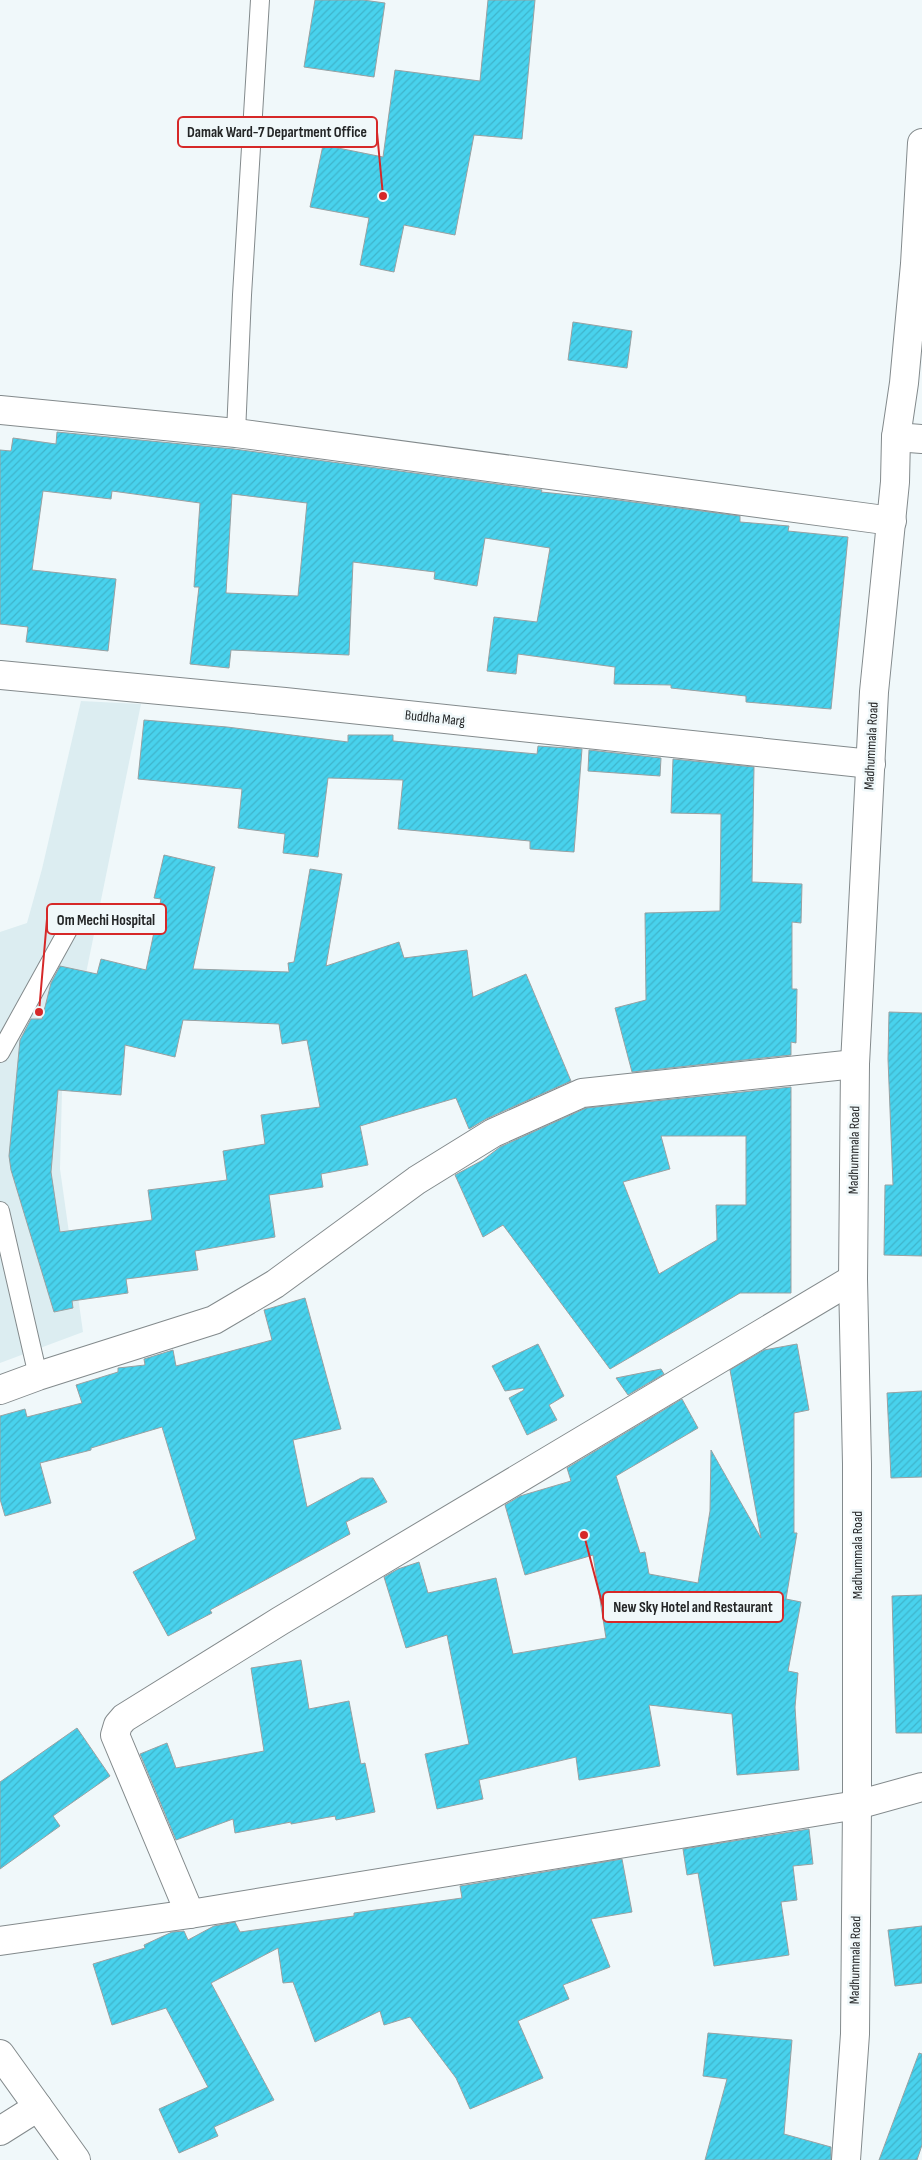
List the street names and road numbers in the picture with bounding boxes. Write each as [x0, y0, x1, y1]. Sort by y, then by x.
street label: Madhummala Road [860, 701, 882, 791]
street label: Buddha Marg [404, 706, 466, 730]
street label: Madhummala Road [845, 1106, 863, 1194]
street label: Madhummala Road [849, 1511, 866, 1599]
street label: Madhummala Road [846, 1916, 864, 2004]

